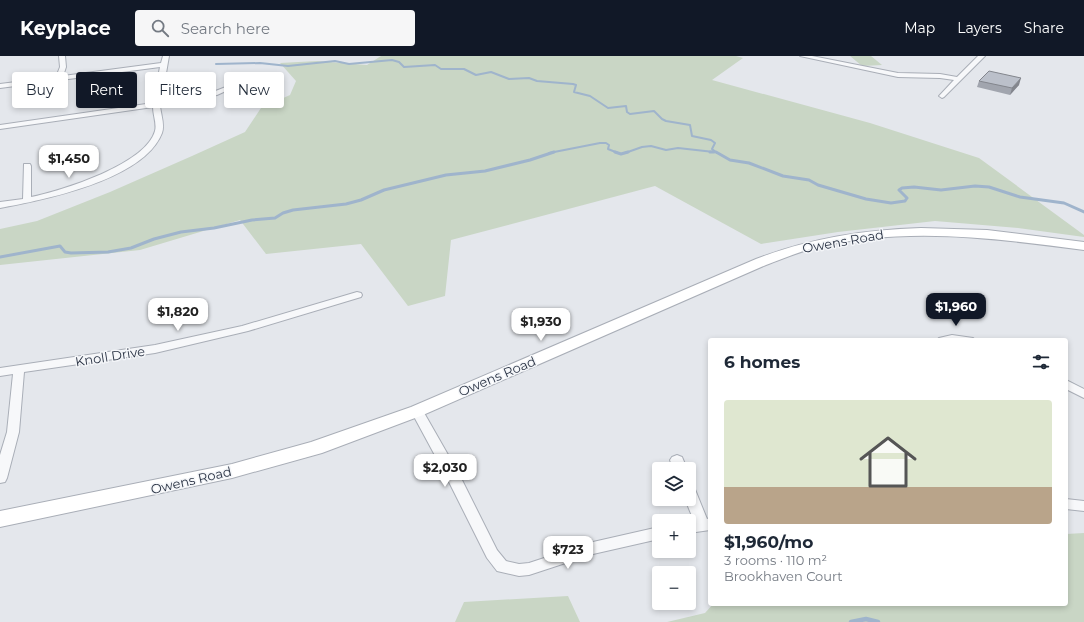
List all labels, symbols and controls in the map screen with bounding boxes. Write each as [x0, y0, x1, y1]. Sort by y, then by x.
search box [135, 10, 415, 46]
text: Keyplace [20, 17, 111, 40]
icon: search [149, 17, 171, 39]
text: Search here [181, 19, 270, 38]
text: Map [904, 19, 935, 37]
text: Layers [957, 19, 1002, 37]
text: Share [1024, 19, 1064, 37]
chip: Buy [12, 72, 68, 108]
chip: Rent [76, 72, 137, 108]
chip: Filters [145, 72, 216, 108]
chip: New [224, 72, 284, 108]
pin: $1,450 [36, 145, 102, 179]
text: $1,450 [48, 150, 90, 166]
street label: Owens Road [801, 226, 885, 256]
pin: $1,960 [923, 293, 989, 327]
pin: $1,820 [145, 298, 211, 332]
text: $1,960 [935, 298, 977, 314]
text: $1,820 [157, 303, 199, 319]
pin: $1,930 [508, 308, 574, 342]
text: $1,930 [520, 313, 562, 329]
street label: Knoll Drive [74, 343, 146, 369]
icon: filters [1030, 351, 1052, 373]
text: 6 homes [724, 352, 800, 372]
street label: Owens Road [456, 353, 538, 399]
icon: home [852, 426, 924, 498]
pin: $2,030 [412, 454, 478, 488]
text: $2,030 [423, 459, 467, 475]
map controls [652, 462, 696, 610]
button: layers [652, 462, 696, 506]
street label: Owens Road [149, 463, 233, 497]
button: + [652, 514, 696, 558]
text: $1,960/mo [724, 532, 813, 552]
pin: $723 [544, 536, 592, 570]
text: $723 [552, 541, 584, 557]
text: 3 rooms · 110 m² [724, 552, 827, 568]
button: − [652, 566, 696, 610]
text: Brookhaven Court [724, 568, 843, 584]

